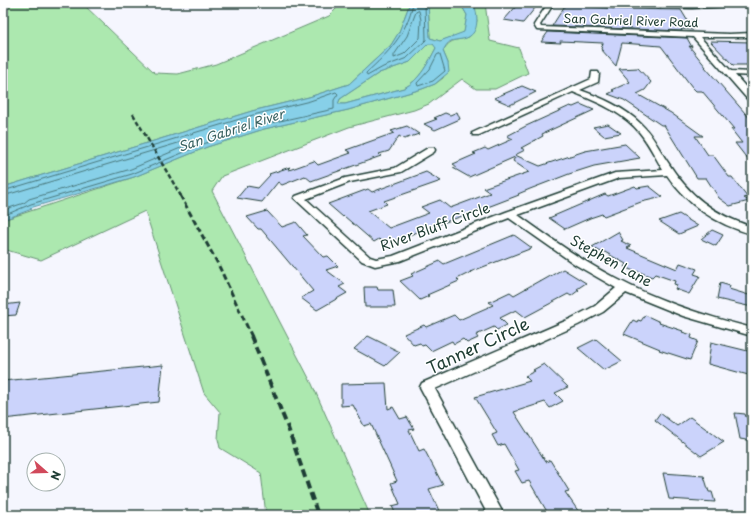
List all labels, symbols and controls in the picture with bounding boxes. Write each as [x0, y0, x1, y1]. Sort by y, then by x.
street label: San Gabriel River Road [563, 9, 699, 31]
water label: San Gabriel River [175, 103, 288, 156]
street label: River Bluff Circle [377, 197, 493, 256]
street label: Stephen Lane [566, 229, 656, 292]
street label: Tanner Circle [422, 310, 533, 380]
north arrow [26, 452, 66, 492]
text: N [46, 469, 65, 483]

